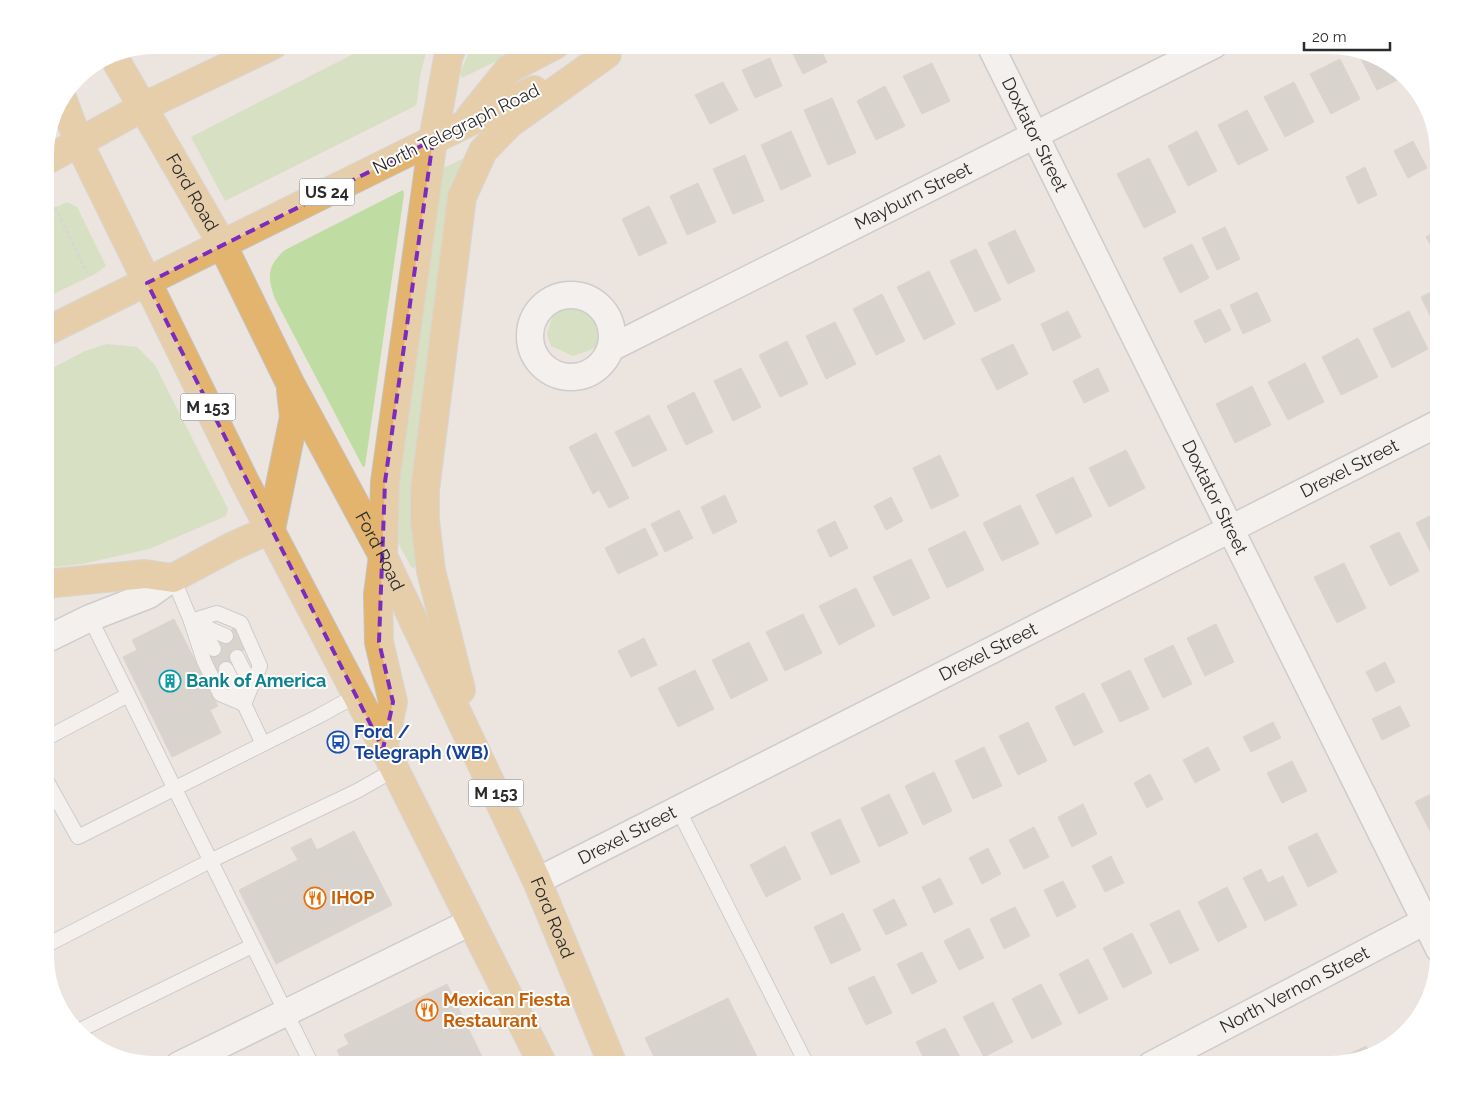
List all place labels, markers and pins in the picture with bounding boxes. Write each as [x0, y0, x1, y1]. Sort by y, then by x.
building icon: Bank of America [158, 669, 182, 693]
place label: Bank of America [186, 670, 326, 691]
place label: Ford / Telegraph (WB) [354, 721, 489, 763]
bus stop icon: Ford / Telegraph (WB) [326, 730, 350, 754]
restaurant icon: IHOP [303, 886, 327, 910]
place label: IHOP [331, 887, 374, 908]
place label: Mexican Fiesta Restaurant [443, 989, 570, 1031]
restaurant icon: Mexican Fiesta Restaurant [415, 998, 439, 1022]

